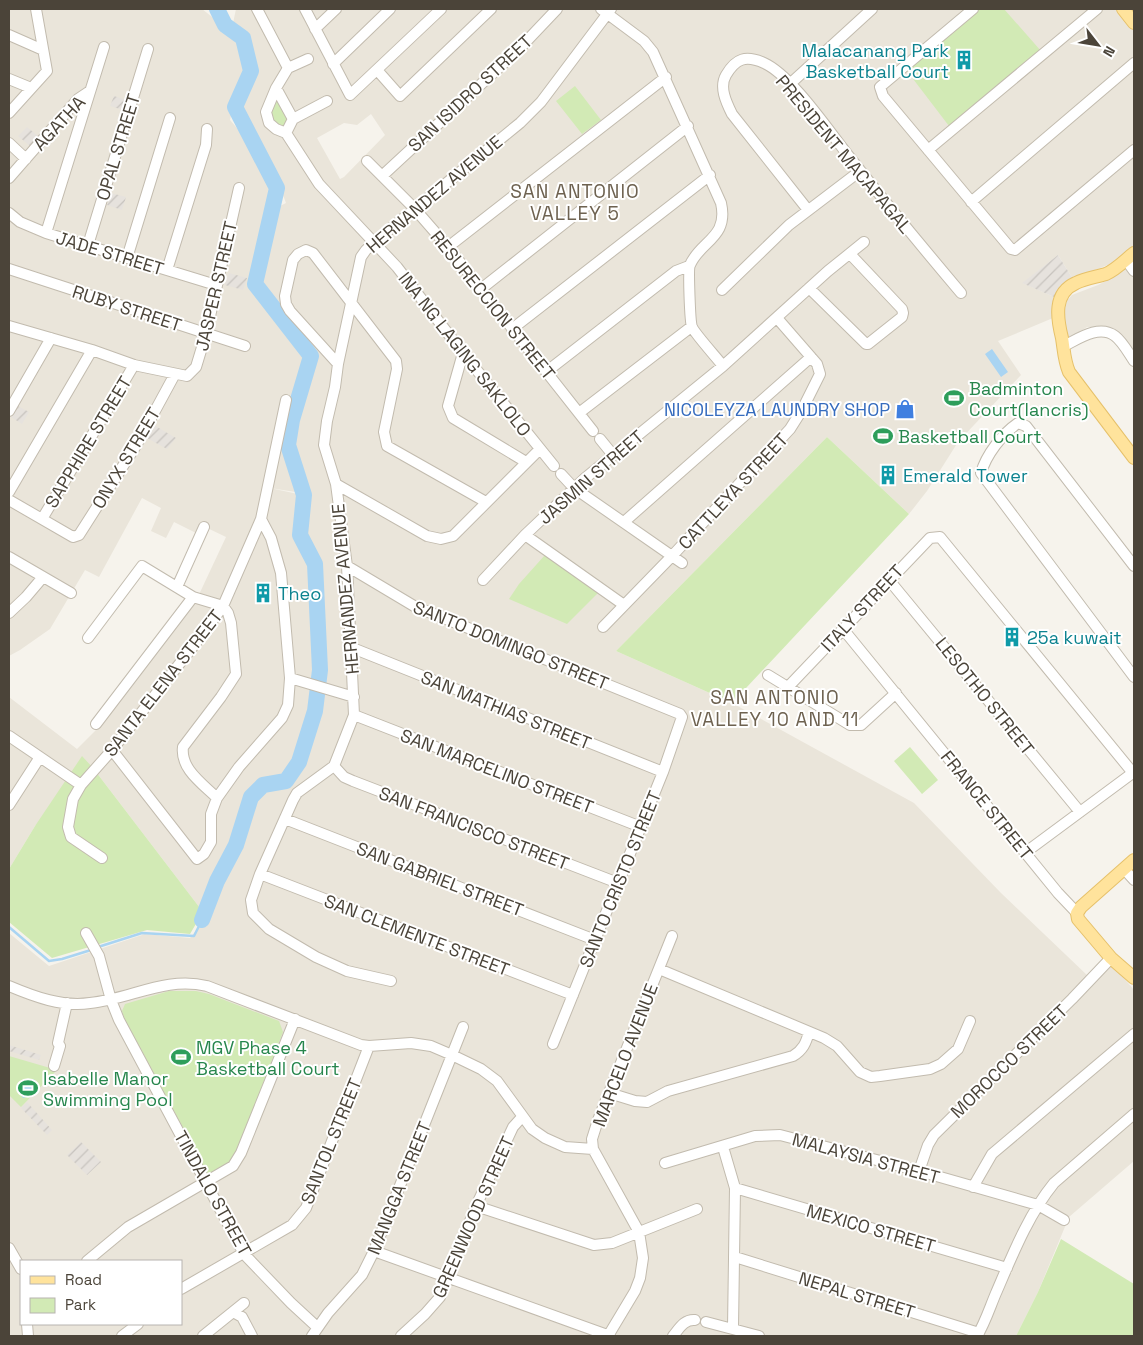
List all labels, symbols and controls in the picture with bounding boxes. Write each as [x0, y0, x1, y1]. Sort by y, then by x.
north arrow [1073, 20, 1123, 70]
street label: SAN ISIDRO STREET [403, 29, 537, 157]
place label: Malacanang Park Basketball Court [801, 39, 949, 83]
text: N [1099, 43, 1119, 60]
building icon: Malacanang Park Basketball Court [953, 49, 975, 71]
street label: PRESIDENT MACAPAGAL [771, 70, 917, 238]
street label: OPAL STREET [91, 90, 145, 203]
street label: AGATHA [28, 91, 90, 155]
street label: HERNANDEZ AVENUE [361, 130, 507, 258]
district label: SAN ANTONIO VALLEY 5 [510, 179, 640, 226]
street label: JASPER STREET [190, 218, 242, 353]
street label: JADE STREET [53, 226, 167, 280]
street label: RESURECCION STREET [426, 226, 561, 385]
street label: INA NG LAGING SAKLOLO [394, 267, 536, 441]
street label: RUBY STREET [69, 280, 185, 337]
street label: SAPPHIRE STREET [40, 372, 137, 512]
place label: Badminton Court(lancris) [969, 377, 1089, 421]
sports icon: Badminton Court(lancris) [943, 387, 965, 409]
place label: NICOLEYZA LAUNDRY SHOP [664, 398, 890, 421]
shop icon: NICOLEYZA LAUNDRY SHOP [894, 398, 916, 420]
street label: ONYX STREET [87, 403, 166, 513]
street label: JASMIN STREET [534, 425, 649, 529]
sports icon: Basketball Court [872, 425, 894, 447]
place label: Basketball Court [898, 425, 1042, 448]
street label: CATTLEYA STREET [673, 428, 793, 554]
building icon: Emerald Tower [877, 464, 899, 486]
place label: Emerald Tower [903, 464, 1028, 487]
street label: HERNANDEZ AVENUE [326, 503, 364, 675]
street label: ITALY STREET [816, 559, 909, 657]
building icon: Theo [252, 582, 274, 604]
place label: Theo [278, 582, 321, 605]
street label: SANTO DOMINGO STREET [410, 595, 612, 695]
street label: SANTA ELENA STREET [98, 605, 228, 761]
building icon: 25a kuwait [1001, 626, 1023, 648]
place label: 25a kuwait [1027, 626, 1122, 649]
street label: LESOTHO STREET [930, 632, 1040, 760]
street label: SAN MATHIAS STREET [418, 665, 595, 755]
district label: SAN ANTONIO VALLEY 10 AND 11 [690, 685, 860, 732]
street label: SAN MARCELINO STREET [397, 724, 597, 819]
street label: FRANCE STREET [936, 746, 1038, 865]
street label: SAN FRANCISCO STREET [376, 781, 573, 875]
street label: SANTO CRISTO STREET [574, 787, 666, 971]
street label: SAN GABRIEL STREET [353, 837, 527, 922]
street label: SAN CLEMENTE STREET [321, 889, 513, 981]
street label: MARCELO AVENUE [587, 980, 663, 1130]
street label: MOROCCO STREET [946, 999, 1073, 1123]
place label: MGV Phase 4 Basketball Court [196, 1036, 340, 1080]
sports icon: MGV Phase 4 Basketball Court [170, 1046, 192, 1068]
place label: Isabelle Manor Swimming Pool [43, 1067, 173, 1111]
street label: SANTOL STREET [295, 1074, 367, 1207]
sports icon: Isabelle Manor Swimming Pool [17, 1077, 39, 1099]
street label: MANGGA STREET [362, 1118, 436, 1258]
street label: TINDALO STREET [169, 1126, 257, 1260]
street label: MALAYSIA STREET [790, 1127, 943, 1189]
street label: GREENWOOD STREET [427, 1132, 519, 1301]
street label: MEXICO STREET [804, 1199, 939, 1258]
legend [20, 1260, 182, 1325]
street label: NEPAL STREET [796, 1266, 918, 1324]
text: Road [65, 1270, 102, 1289]
text: Park [65, 1295, 96, 1314]

